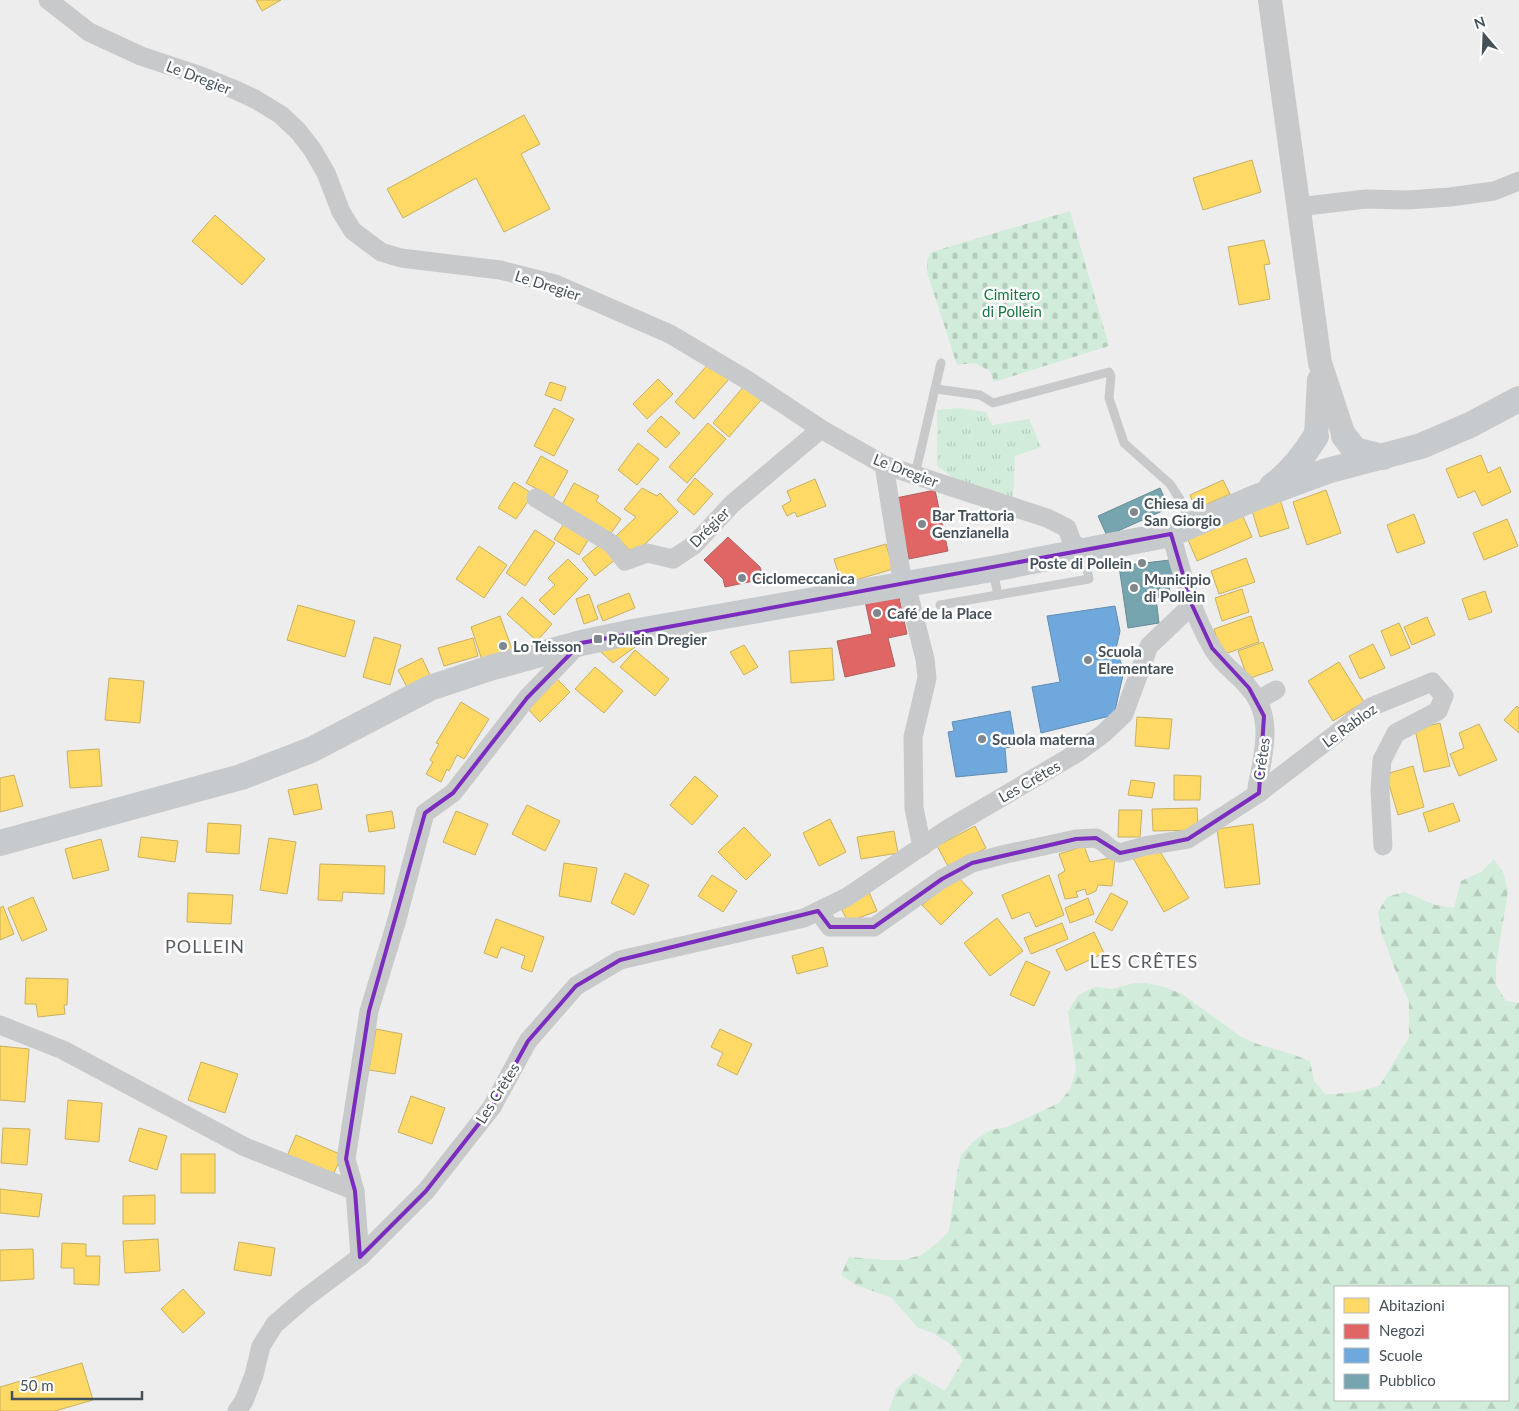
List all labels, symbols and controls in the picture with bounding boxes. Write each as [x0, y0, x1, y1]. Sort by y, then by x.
north arrow [1459, 10, 1509, 60]
text: N [1472, 12, 1487, 32]
street label: Le Dregier [164, 56, 234, 98]
street label: Le Dregier [513, 266, 584, 304]
park label: Cimitero di Pollein [982, 285, 1042, 320]
street label: Le Dregier [871, 449, 941, 491]
place label: Chiesa di San Giorgio [1144, 494, 1221, 529]
street label: Drégier [685, 503, 733, 551]
place label: Bar Trattoria Genzianella [932, 506, 1014, 541]
marker: Chiesa di San Giorgio [1128, 506, 1140, 518]
marker: Bar Trattoria Genzianella [916, 518, 928, 530]
place label: Poste di Pollein [1029, 554, 1132, 572]
marker: Poste di Pollein [1136, 557, 1148, 569]
place label: Ciclomeccanica [752, 569, 855, 587]
place label: Municipio di Pollein [1144, 570, 1211, 605]
marker: Ciclomeccanica [736, 572, 748, 584]
marker: Municipio di Pollein [1128, 582, 1140, 594]
place label: Café de la Place [887, 604, 992, 622]
marker: Café de la Place [871, 607, 883, 619]
place label: Pollein Dregier [608, 630, 707, 648]
marker: Pollein Dregier [592, 633, 604, 645]
place label: Lo Teisson [513, 637, 581, 655]
marker: Lo Teisson [497, 640, 509, 652]
place label: Scuola Elementare [1098, 642, 1174, 677]
marker: Scuola Elementare [1082, 654, 1094, 666]
street label: Le Rabloz [1318, 699, 1380, 751]
place label: Scuola materna [992, 730, 1095, 748]
marker: Scuola materna [976, 733, 988, 745]
street label: Crêtes [1249, 737, 1273, 781]
street label: Les Crêtes [995, 756, 1063, 806]
district label: POLLEIN [165, 935, 245, 957]
district label: LES CRÊTES [1090, 950, 1198, 972]
street label: Les Crêtes [471, 1059, 523, 1127]
legend [1334, 1286, 1509, 1401]
text: Abitazioni [1379, 1296, 1445, 1314]
text: Negozi [1379, 1321, 1425, 1339]
text: Scuole [1379, 1346, 1423, 1364]
scale bar [12, 1368, 142, 1400]
text: Pubblico [1379, 1371, 1436, 1389]
text: 50 m [20, 1376, 54, 1394]

